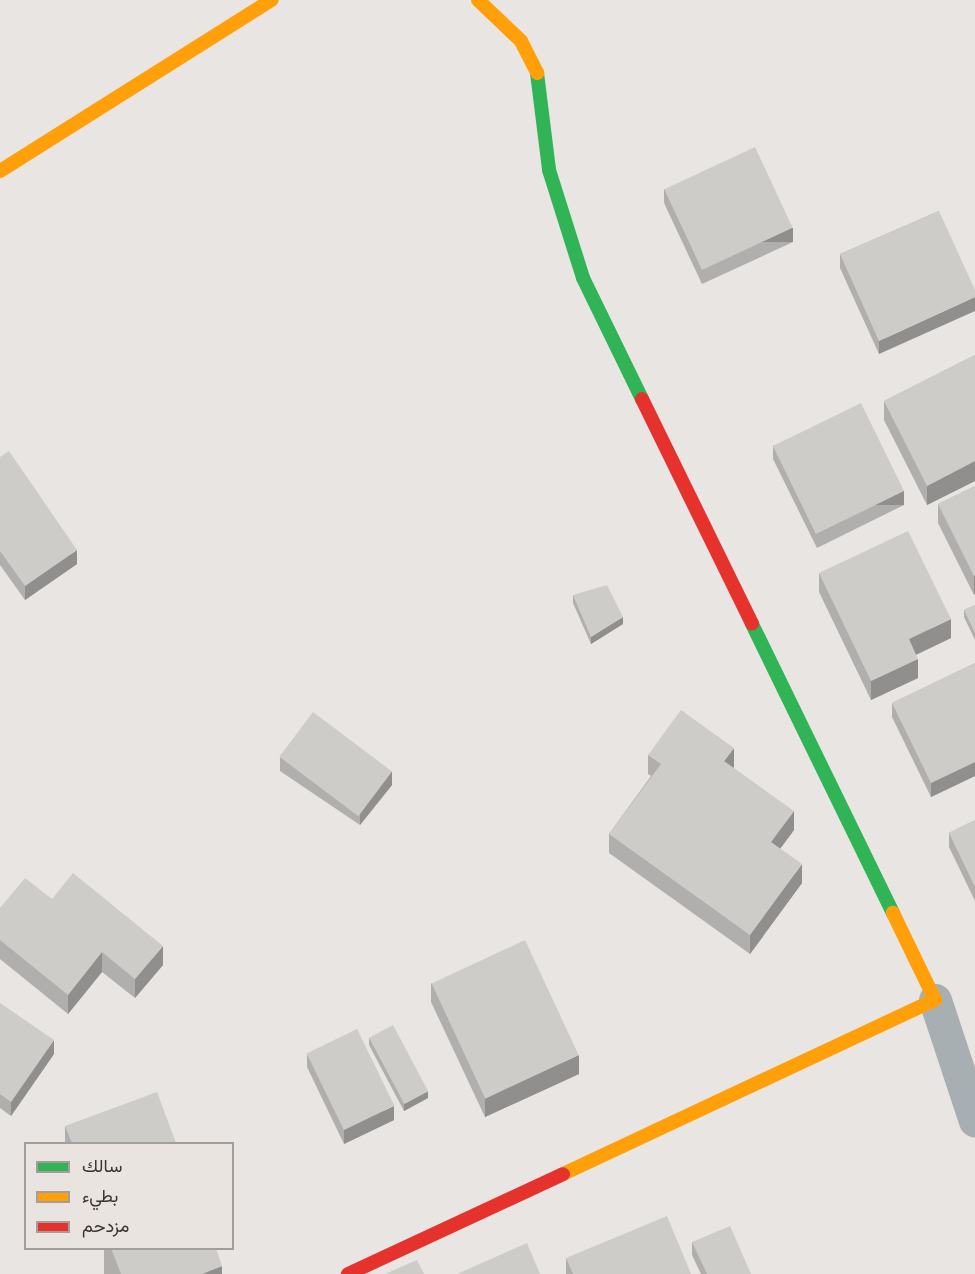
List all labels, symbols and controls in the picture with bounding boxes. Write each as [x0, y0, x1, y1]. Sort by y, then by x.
legend [24, 1142, 234, 1250]
text: سالك [82, 1153, 122, 1178]
text: بطيء [82, 1183, 118, 1208]
text: مزدحم [82, 1213, 129, 1238]

